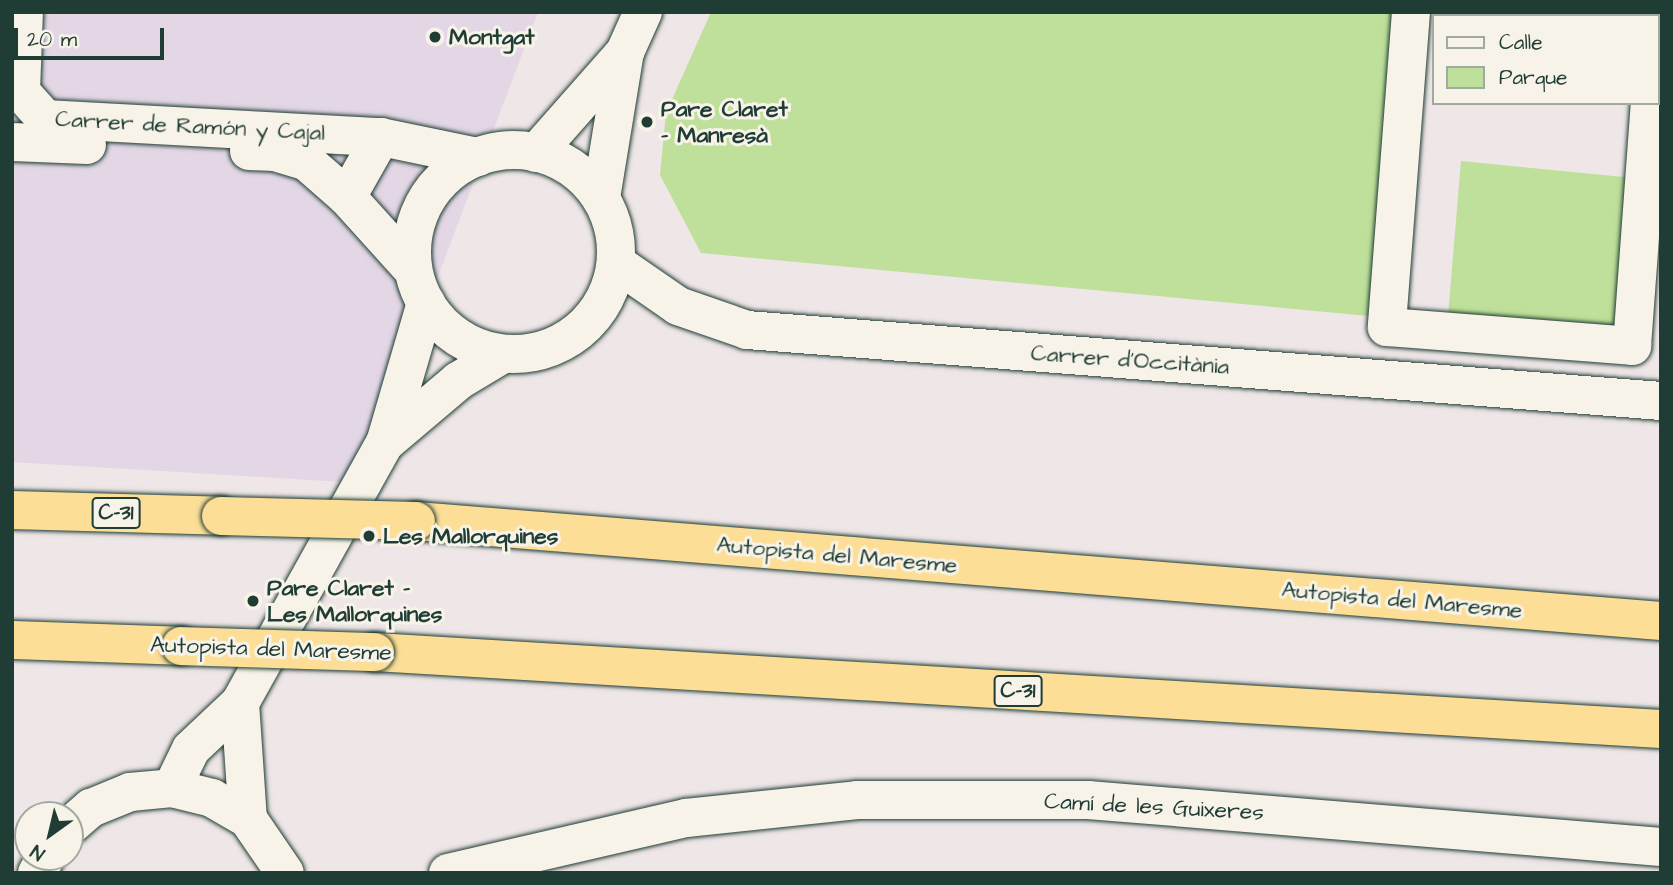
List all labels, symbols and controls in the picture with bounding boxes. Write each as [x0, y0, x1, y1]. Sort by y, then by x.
scale bar [18, 14, 168, 58]
legend [1432, 14, 1659, 105]
place label: Montgat [449, 23, 535, 51]
text: 20 m [27, 25, 77, 54]
text: Calle [1499, 28, 1543, 57]
marker: Montgat [427, 29, 443, 45]
text: Parque [1499, 63, 1567, 92]
place label: Pare Claret - Manresà [661, 95, 788, 149]
street label: Carrer de Ramón y Cajal [54, 105, 326, 147]
marker: Pare Claret - Manresà [639, 114, 655, 130]
street label: Carrer d'Occitània [1030, 339, 1230, 381]
road number: C-31 [92, 496, 140, 530]
place label: Les Mallorquines [383, 522, 558, 550]
marker: Les Mallorquines [361, 528, 377, 544]
street label: Autopista del Maresme [716, 531, 958, 579]
place label: Pare Claret - Les Mallorquines [267, 574, 442, 628]
street label: Autopista del Maresme [1281, 576, 1523, 624]
marker: Pare Claret - Les Mallorquines [245, 593, 261, 609]
street label: Autopista del Maresme [150, 631, 392, 667]
road number: C-31 [993, 674, 1042, 708]
street label: Camí de les Guixeres [1043, 787, 1265, 827]
north arrow [14, 801, 84, 871]
text: N [26, 838, 51, 867]

